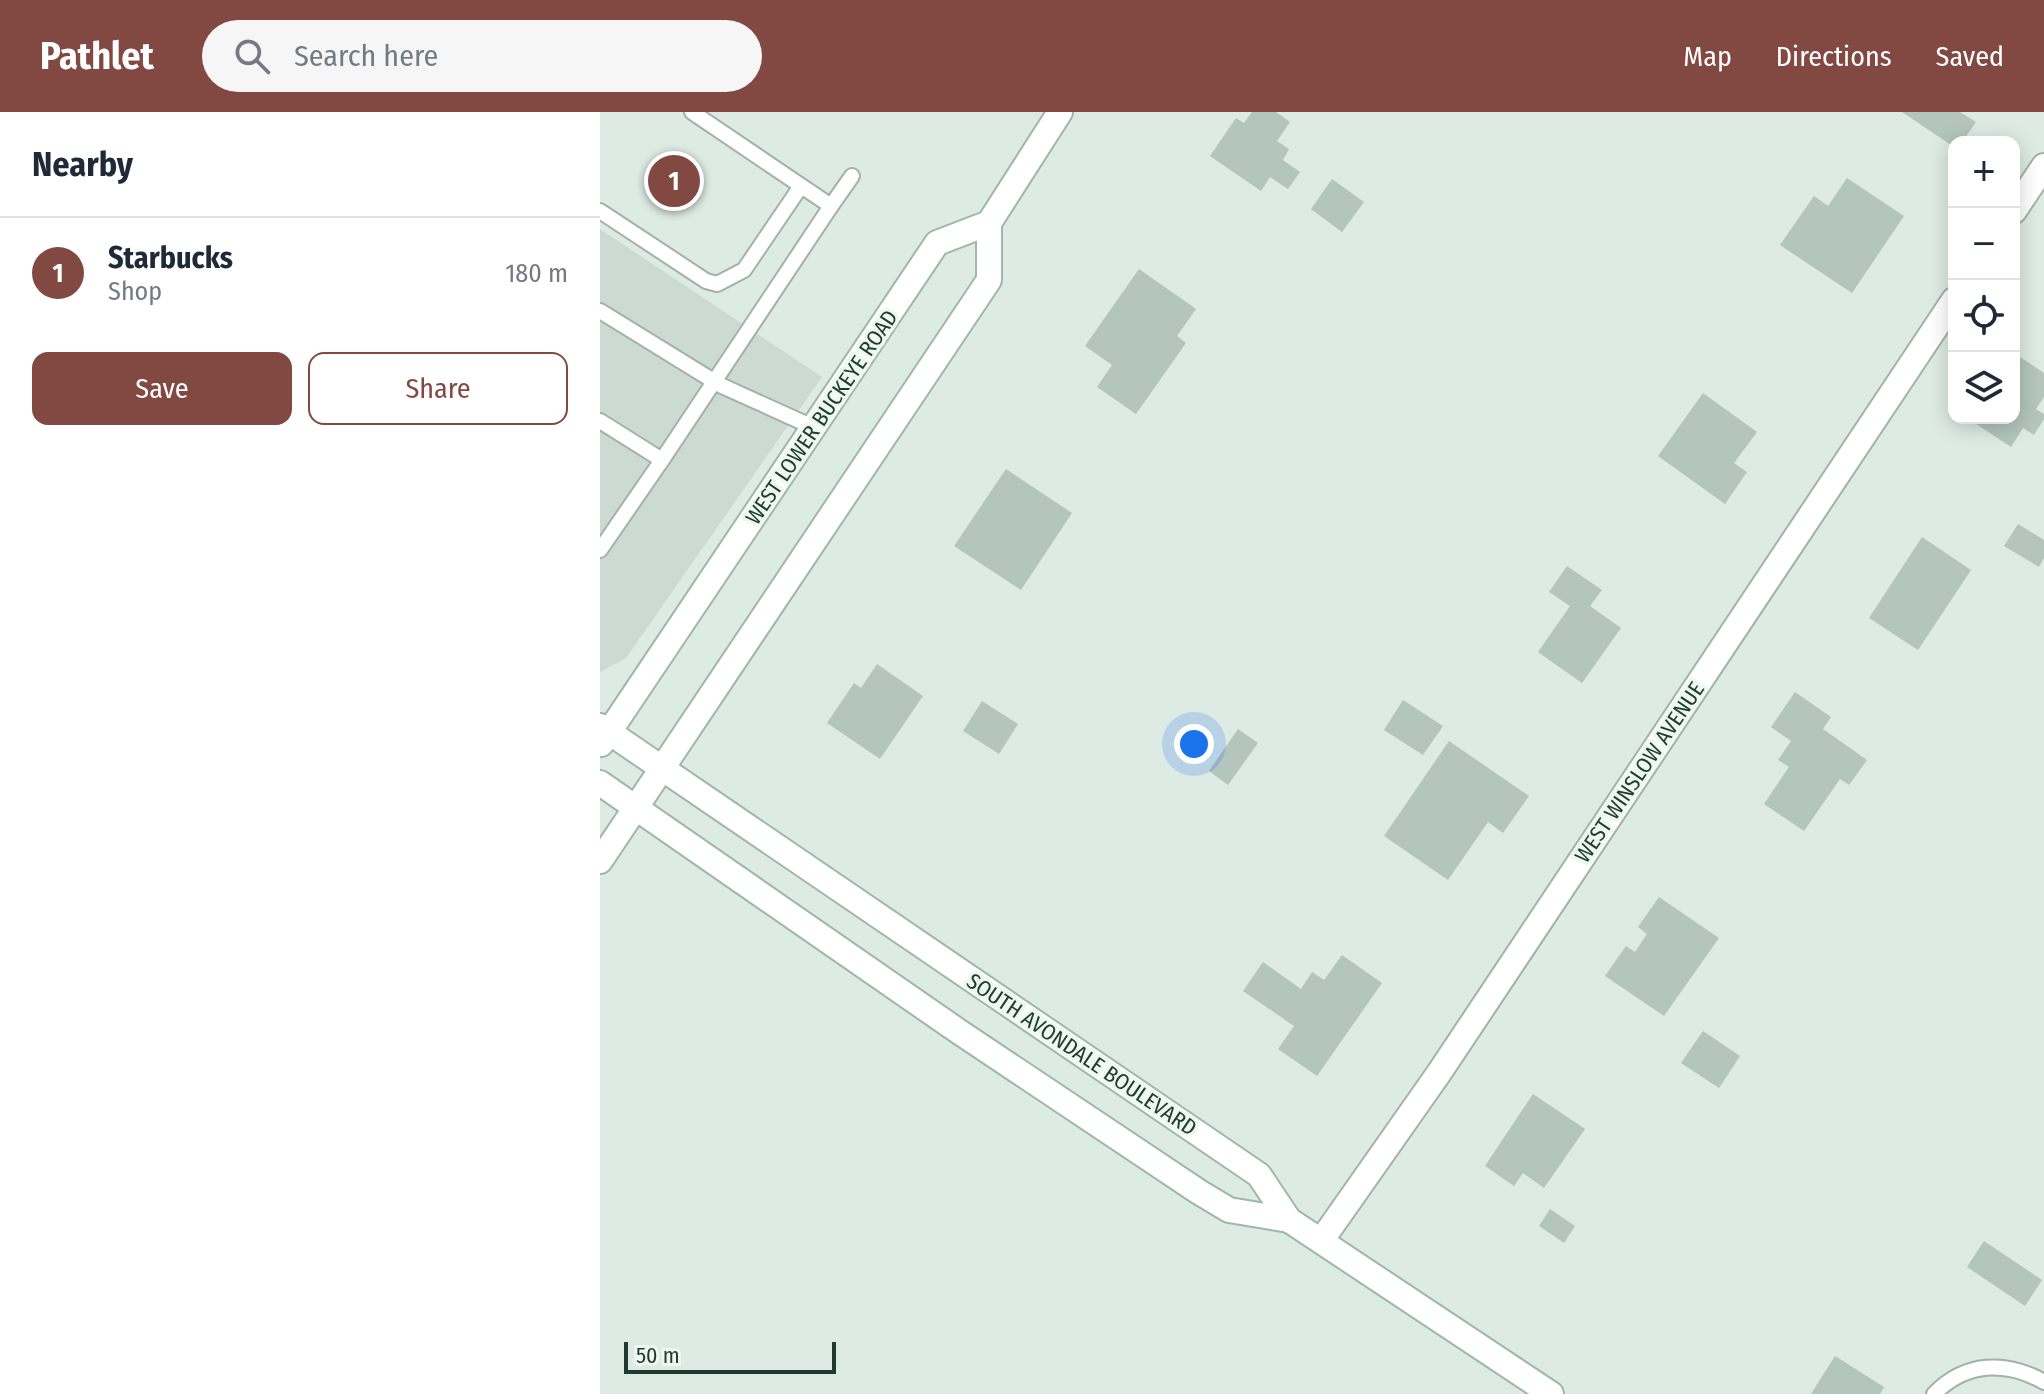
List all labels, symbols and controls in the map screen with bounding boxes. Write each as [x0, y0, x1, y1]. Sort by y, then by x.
search box [202, 20, 762, 92]
text: Pathlet [40, 33, 154, 79]
icon: search [230, 34, 274, 78]
text: Search here [294, 38, 438, 74]
text: Map [1683, 40, 1732, 73]
text: Directions [1776, 40, 1892, 73]
text: Saved [1936, 40, 2004, 73]
map controls [1948, 136, 2020, 424]
button: + [1948, 136, 2020, 208]
text: Nearby [32, 144, 133, 185]
pin: 1 [648, 151, 700, 211]
button: − [1948, 208, 2020, 280]
text: Starbucks [108, 240, 233, 276]
text: 1 [53, 258, 64, 289]
text: 180 m [505, 258, 568, 289]
text: Shop [108, 276, 162, 307]
button: locate [1948, 280, 2020, 352]
street label: WEST LOWER BUCKEYE ROAD [739, 305, 903, 530]
button: Save [32, 352, 292, 425]
button: Share [308, 352, 568, 425]
button: layers [1948, 352, 2020, 424]
street label: WEST WINSLOW AVENUE [1569, 677, 1710, 868]
your location [1174, 724, 1214, 764]
street label: SOUTH AVONDALE BOULEVARD [962, 967, 1202, 1141]
scale bar [624, 1338, 836, 1374]
text: 50 m [636, 1342, 680, 1369]

